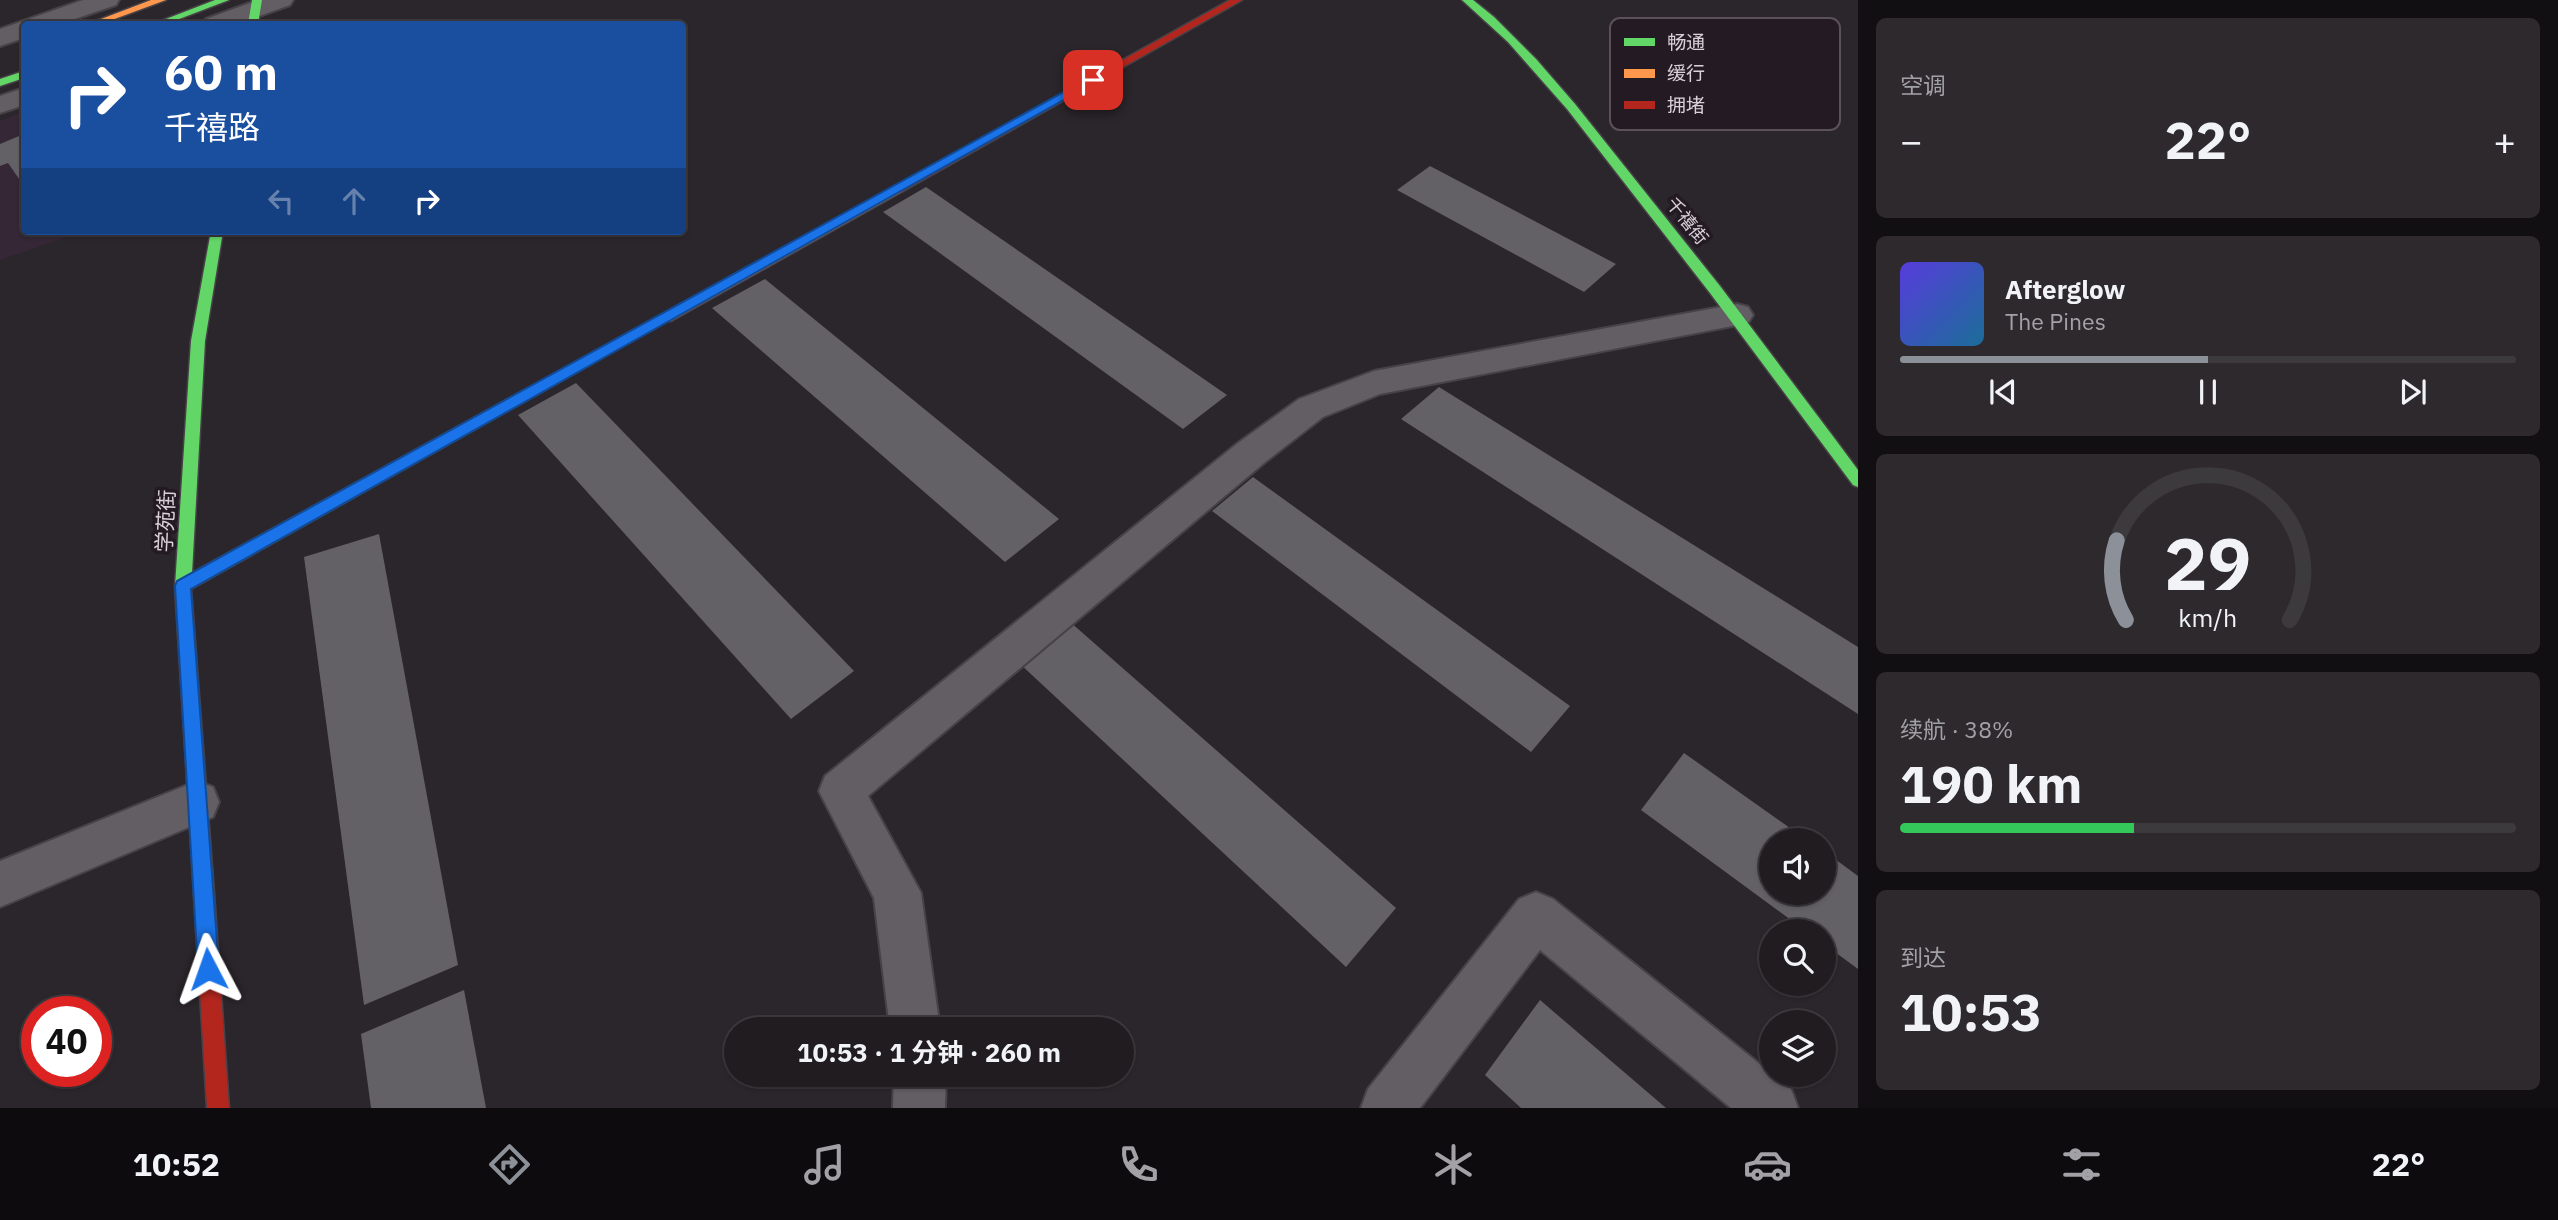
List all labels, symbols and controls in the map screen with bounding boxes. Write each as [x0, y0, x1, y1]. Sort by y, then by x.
legend [1610, 18, 1840, 130]
text: 畅通 [1667, 30, 1705, 54]
text: 60 m [164, 40, 278, 103]
icon: right [49, 49, 140, 140]
pin [1063, 50, 1123, 110]
icon: arrive [1074, 61, 1112, 99]
text: 缓行 [1667, 61, 1705, 85]
text: 空调 [1900, 70, 1946, 100]
text: 拥堵 [1667, 93, 1705, 117]
text: 千禧路 [164, 106, 260, 148]
text: 22° [2165, 106, 2251, 173]
text: − [1900, 116, 1923, 165]
text: + [2493, 116, 2516, 165]
icon: left [262, 182, 300, 220]
icon: ahead [335, 182, 373, 220]
icon: right [408, 182, 446, 220]
street label: 千禧街 [1661, 192, 1713, 249]
text: Afterglow [2005, 272, 2125, 306]
text: The Pines [2005, 306, 2106, 336]
icon: previous [1984, 373, 2022, 411]
icon: pause [2189, 373, 2227, 411]
icon: next [2394, 373, 2432, 411]
street label: 学苑街 [149, 489, 181, 553]
text: 29 [2164, 515, 2252, 610]
text: km/h [2179, 601, 2237, 634]
text: 续航 · 38% [1900, 714, 2013, 744]
text: 190 km [1900, 750, 2082, 817]
map controls [1759, 828, 1836, 1087]
button: sound [1759, 828, 1836, 905]
button: search [1759, 919, 1836, 996]
position arrow [171, 932, 245, 1006]
text: 到达 [1900, 942, 1946, 972]
text: 10:53 [1900, 978, 2042, 1045]
speed limit sign: 40 [21, 996, 112, 1087]
button: layers [1759, 1010, 1836, 1087]
text: 10:53 · 1 分钟 · 260 m [797, 1035, 1061, 1069]
icon: directions [485, 1140, 534, 1189]
icon: music [800, 1140, 849, 1189]
icon: phone [1114, 1140, 1163, 1189]
icon: climate [1429, 1140, 1478, 1189]
icon: car [1743, 1140, 1792, 1189]
icon: filters [2057, 1140, 2106, 1189]
text: 10:52 [133, 1143, 220, 1185]
text: 22° [2372, 1143, 2425, 1185]

